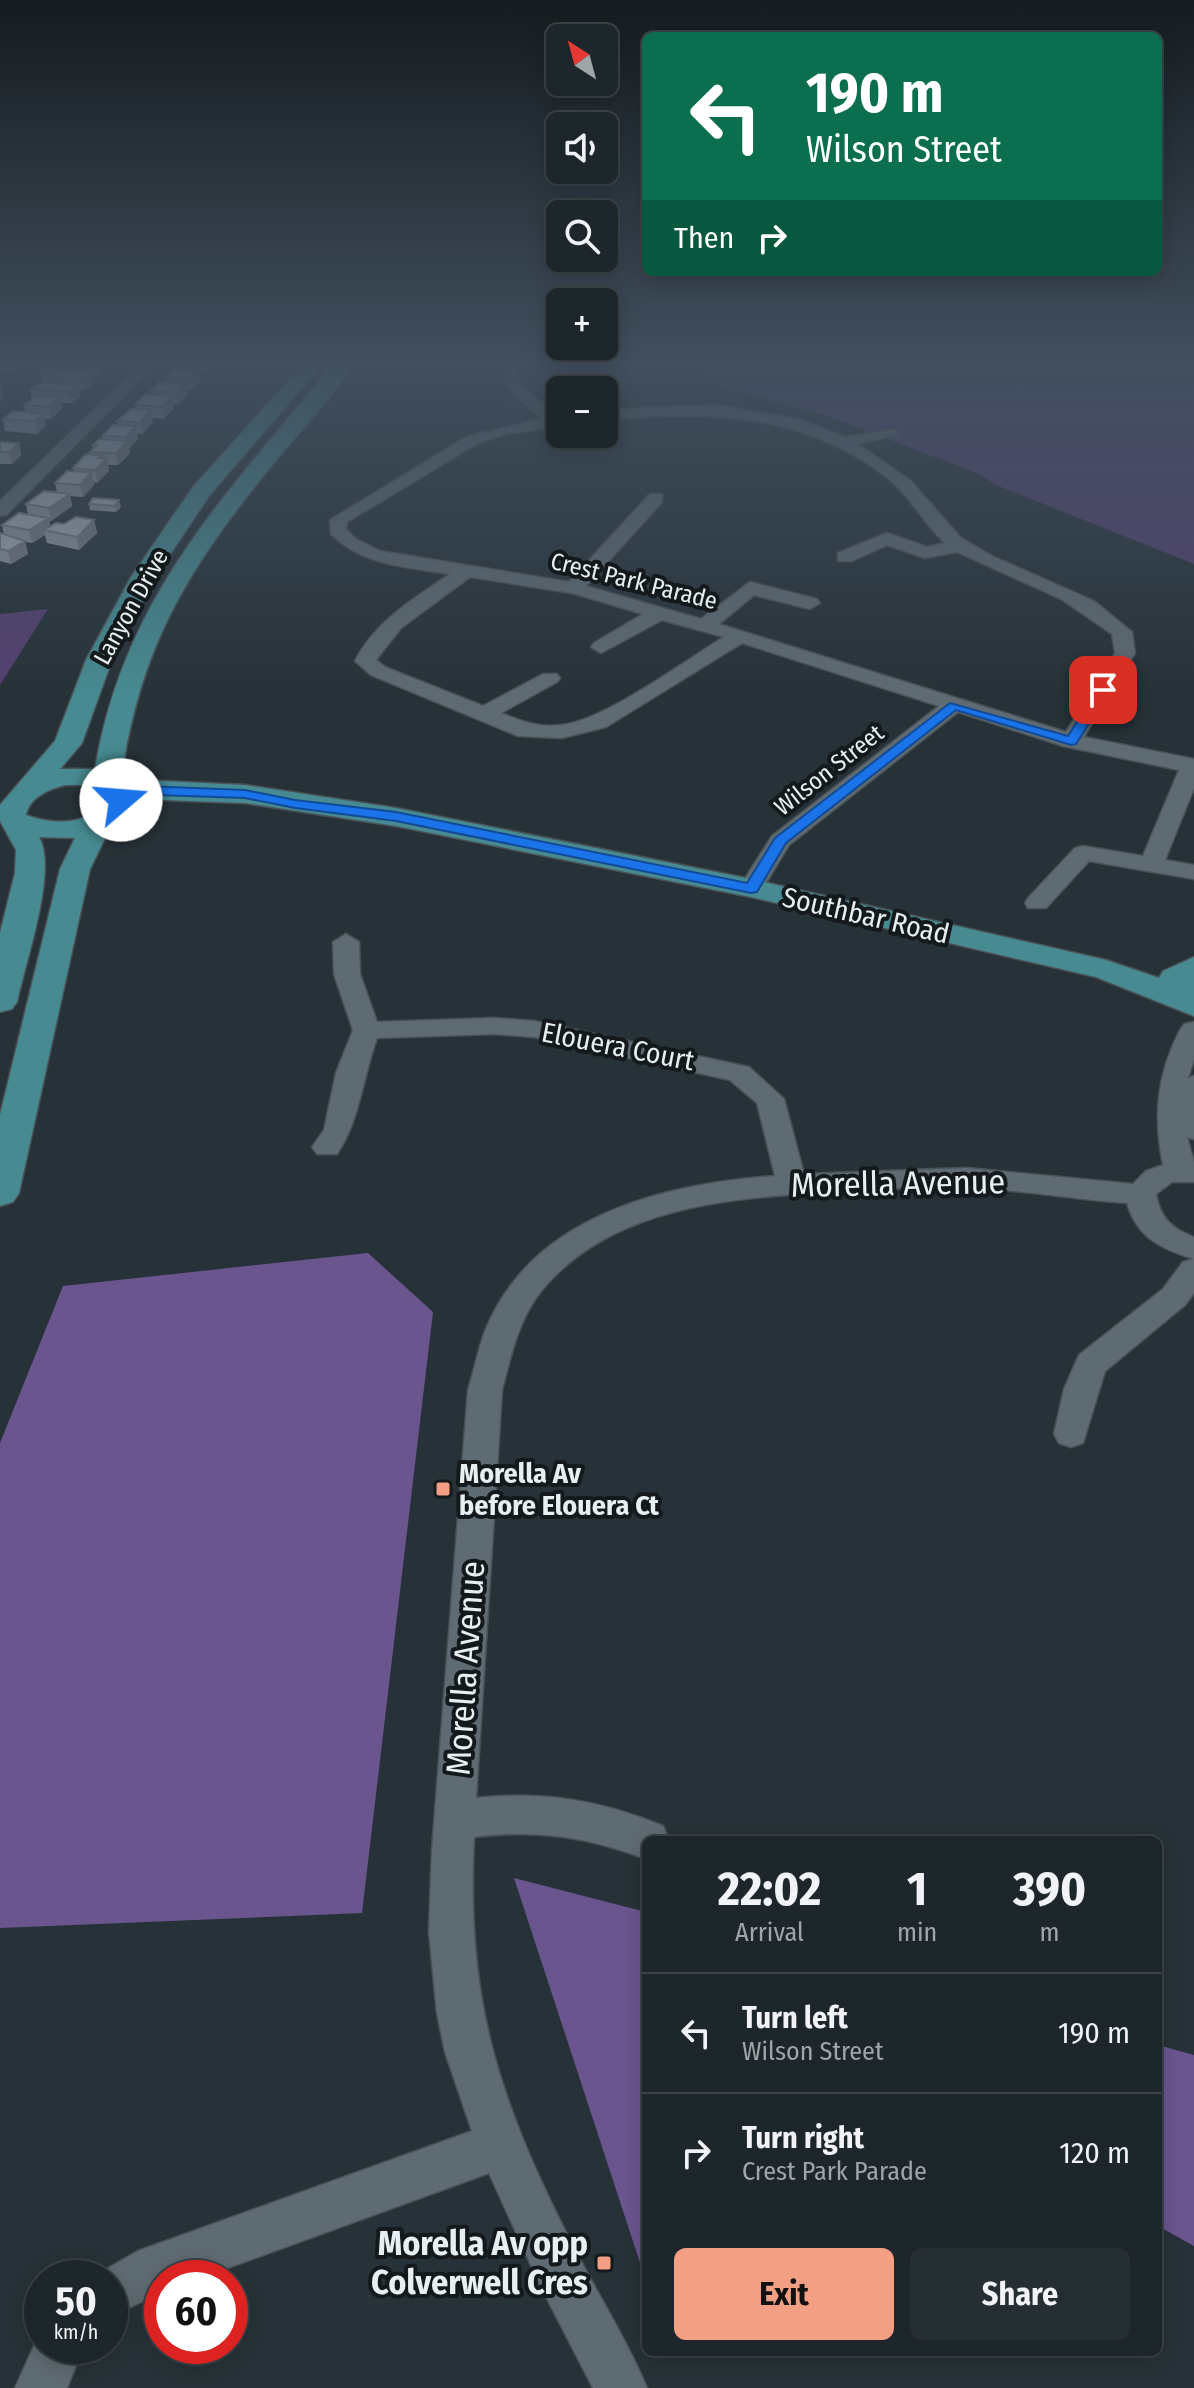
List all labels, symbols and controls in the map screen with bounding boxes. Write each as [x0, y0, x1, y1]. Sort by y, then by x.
north arrow [546, 24, 618, 96]
map controls [546, 24, 618, 448]
text: 190 m [806, 60, 944, 127]
icon: left [674, 64, 778, 168]
button: sound [546, 112, 618, 184]
text: Wilson Street [806, 128, 1002, 172]
button: search [546, 200, 618, 272]
icon: right [750, 216, 794, 260]
text: Then [674, 220, 734, 256]
button: + [546, 288, 618, 360]
button: − [546, 376, 618, 448]
street label: Lanyon Drive [88, 545, 174, 669]
street label: Crest Park Parade [548, 547, 720, 615]
pin [1069, 656, 1137, 724]
icon: arrive [1081, 668, 1125, 712]
street label: Wilson Street [769, 719, 889, 821]
position arrow [79, 758, 163, 842]
street label: Southbar Road [779, 880, 952, 951]
street label: Elouera Court [539, 1016, 698, 1078]
street label: Morella Avenue [790, 1161, 1006, 1206]
place label: Morella Av before Elouera Ct [459, 1457, 660, 1522]
marker: Morella Av before Elouera Ct [434, 1480, 452, 1498]
street label: Morella Avenue [438, 1560, 493, 1776]
text: 22:02 [718, 1860, 821, 1918]
text: 1 [907, 1860, 927, 1918]
text: 390 [1013, 1860, 1086, 1918]
text: Arrival [735, 1917, 804, 1948]
text: min [897, 1917, 937, 1948]
text: m [1040, 1917, 1060, 1948]
text: Turn left [742, 2000, 848, 2036]
icon: left [674, 2011, 718, 2055]
text: 190 m [1058, 2015, 1130, 2051]
text: Wilson Street [742, 2036, 883, 2067]
text: Turn right [742, 2120, 864, 2156]
icon: right [674, 2131, 718, 2175]
text: 120 m [1059, 2135, 1130, 2171]
text: Crest Park Parade [742, 2156, 927, 2187]
place label: Morella Av opp Colverwell Cres [371, 2223, 588, 2303]
button: Exit [674, 2248, 894, 2340]
button: Share [910, 2248, 1130, 2340]
marker: Morella Av opp Colverwell Cres [595, 2254, 613, 2272]
speed limit sign: 60 [144, 2260, 248, 2364]
text: 50 [55, 2278, 97, 2326]
text: km/h [54, 2320, 98, 2344]

